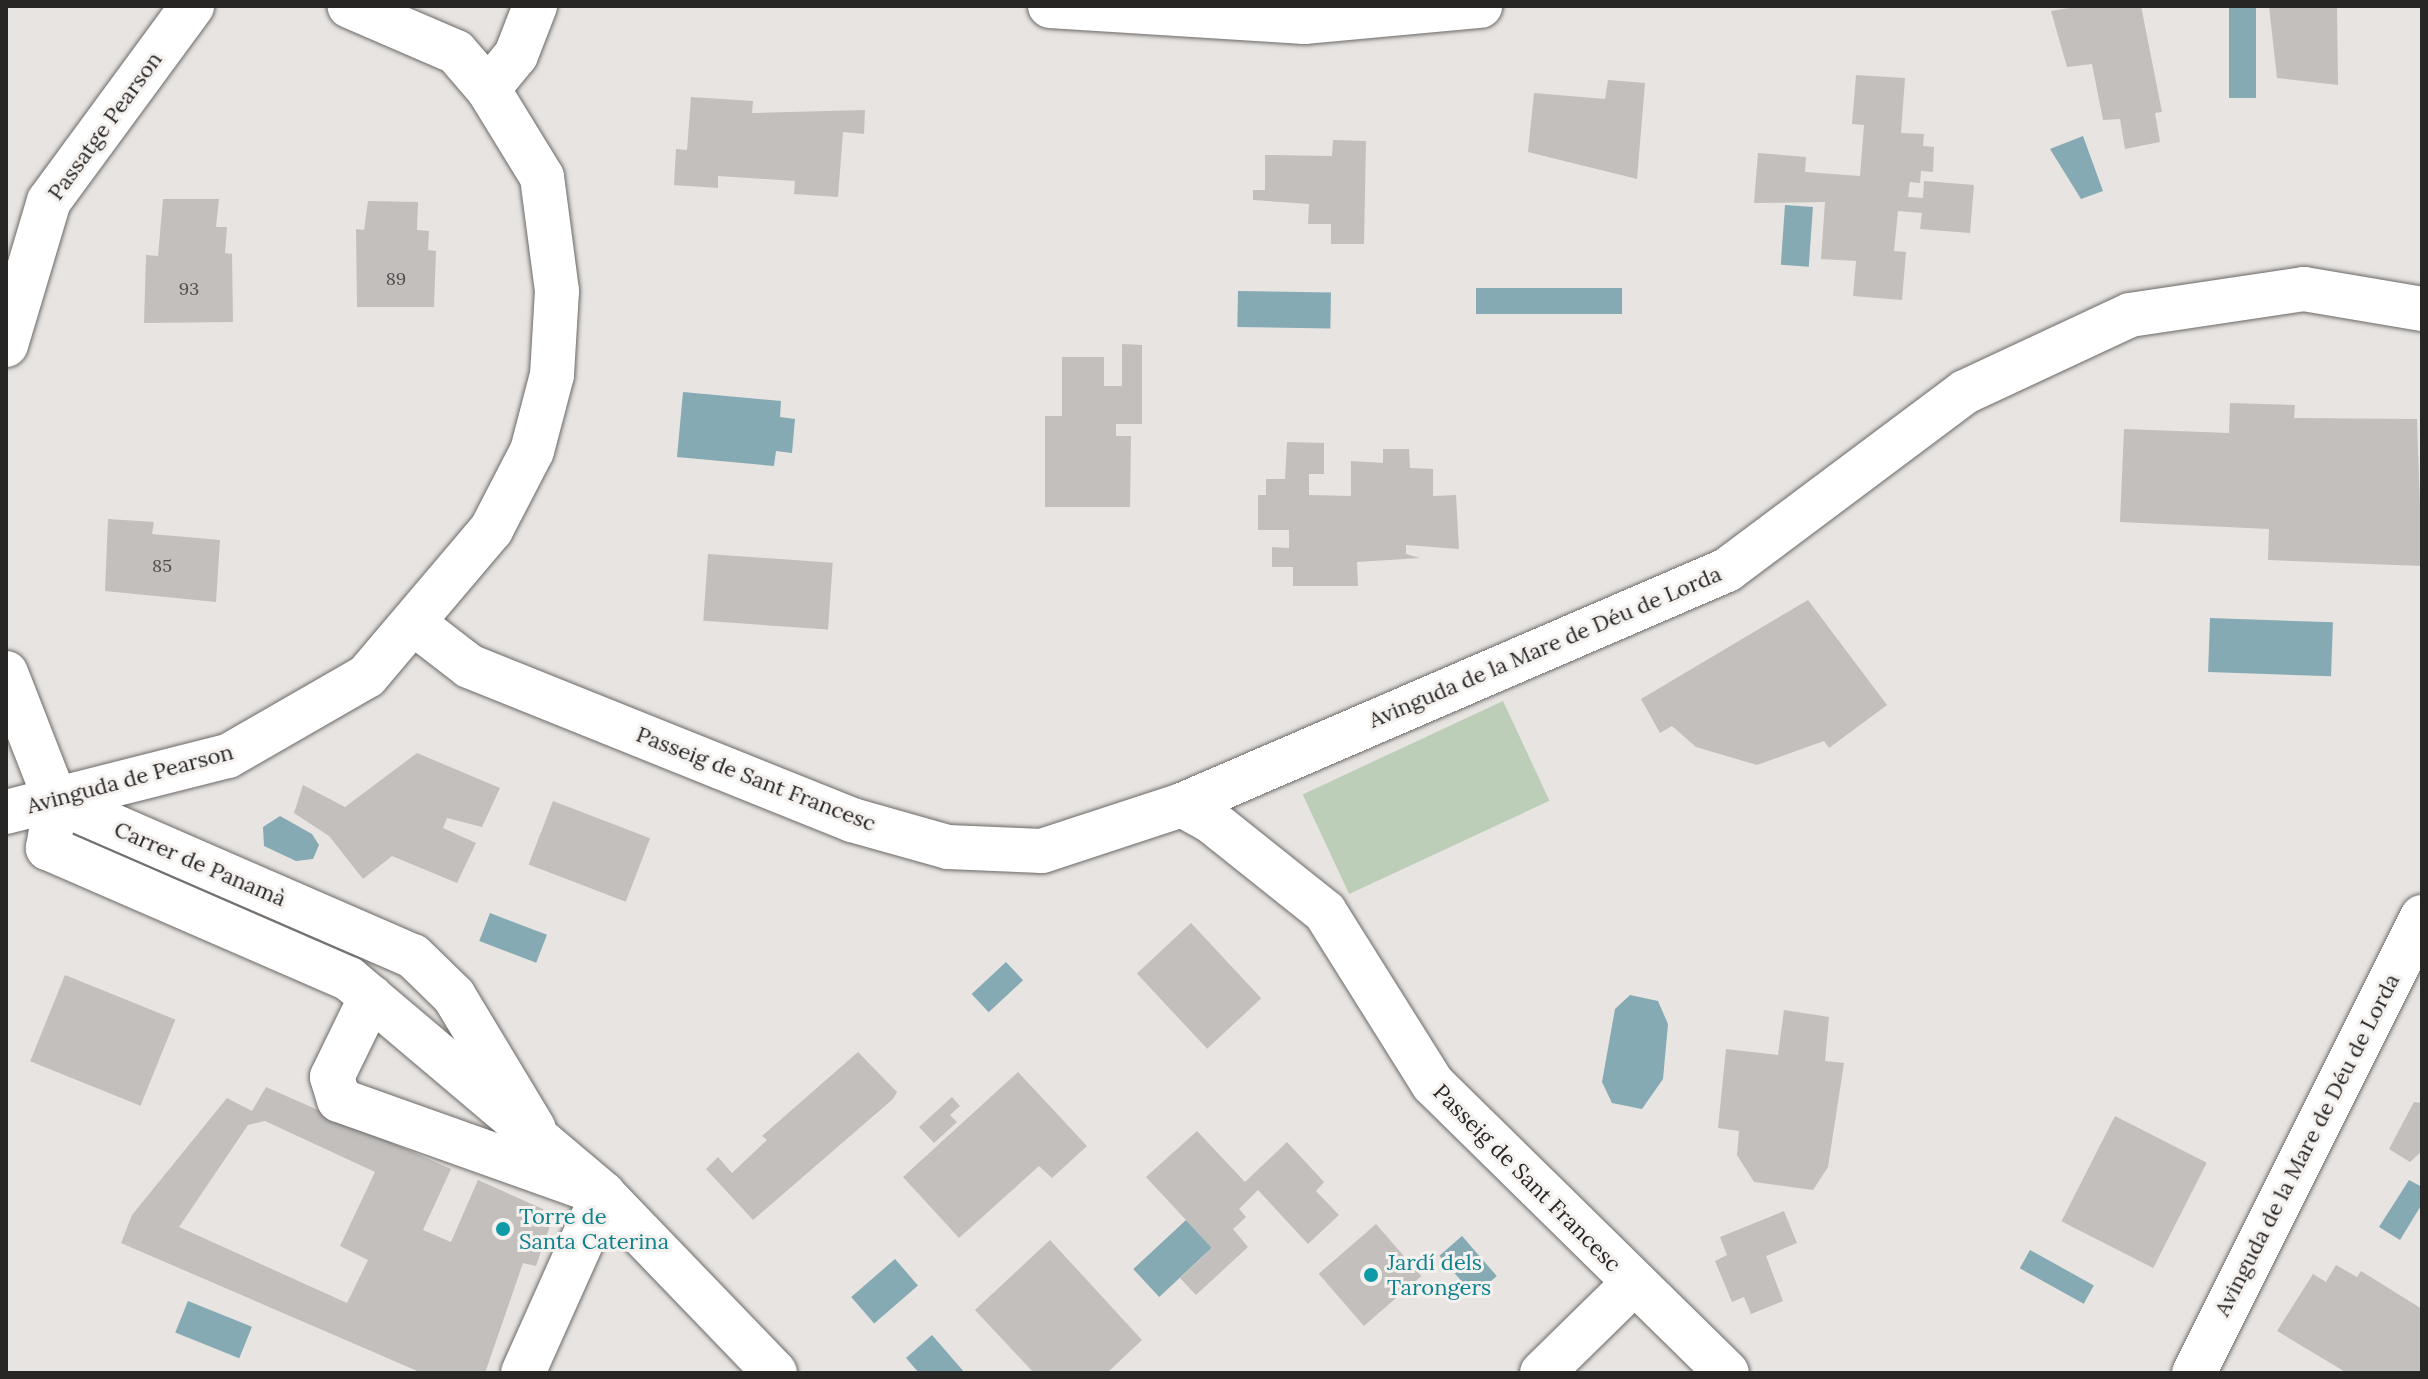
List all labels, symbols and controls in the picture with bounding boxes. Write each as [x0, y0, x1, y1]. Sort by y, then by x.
street label: Passatge Pearson [42, 47, 168, 205]
house number: 89 [386, 268, 406, 290]
house number: 93 [179, 278, 199, 300]
house number: 85 [152, 555, 172, 577]
street label: Avinguda de la Mare de Déu de Lorda [1365, 560, 1725, 734]
street label: Passeig de Sant Francesc [633, 721, 879, 837]
street label: Avinguda de Pearson [24, 739, 236, 819]
street label: Carrer de Panamà [110, 816, 290, 912]
street label: Avinguda de la Mare de Déu de Lorda [2209, 969, 2405, 1321]
street label: Passeig de Sant Francesc [1428, 1079, 1626, 1277]
place label: Torre de Santa Caterina [519, 1203, 669, 1254]
marker: Torre de Santa Caterina [494, 1220, 512, 1238]
place label: Jardí dels Tarongers [1387, 1249, 1491, 1300]
marker: Jardí dels Tarongers [1362, 1266, 1380, 1284]

